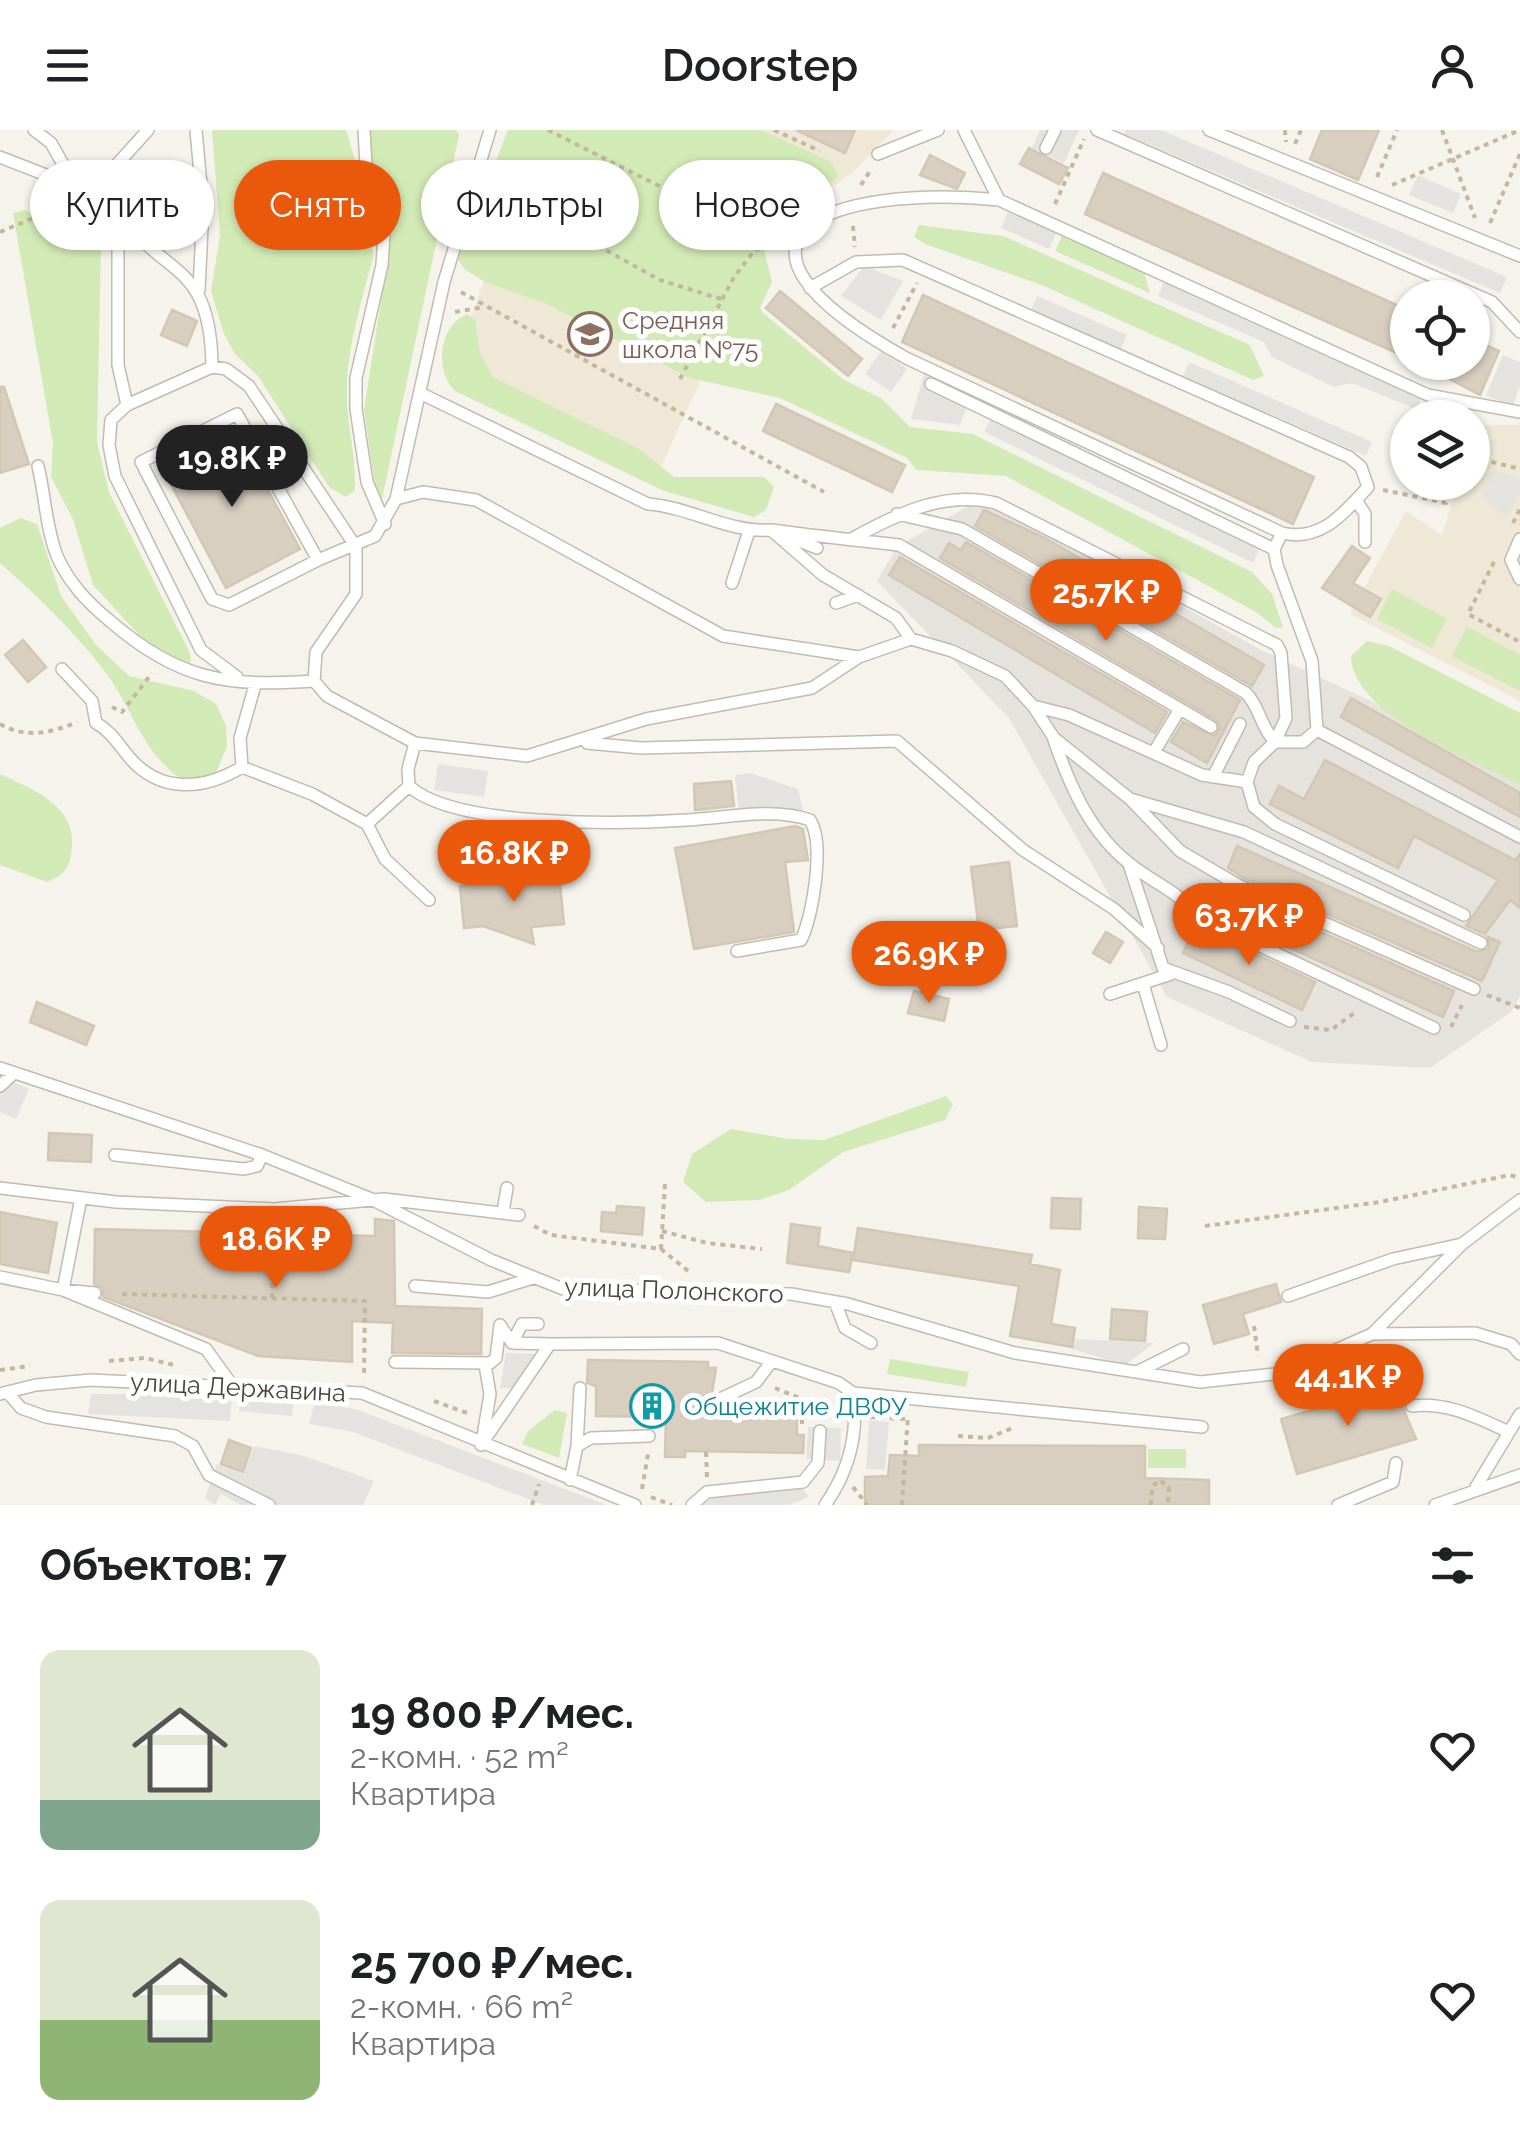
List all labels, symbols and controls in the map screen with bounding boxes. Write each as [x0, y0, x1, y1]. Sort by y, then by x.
icon: menu [40, 38, 95, 93]
icon: person [1425, 38, 1480, 93]
text: Doorstep [662, 39, 858, 92]
chip: Купить [30, 160, 214, 250]
chip: Снять [234, 160, 401, 250]
chip: Фильтры [421, 160, 639, 250]
chip: Новое [659, 160, 835, 250]
map controls [1390, 280, 1490, 500]
button: locate [1390, 280, 1490, 380]
place label: Средняя школа №75 [622, 305, 759, 364]
school or university icon: Средняя школа №75 [567, 311, 613, 357]
button: layers [1390, 400, 1490, 500]
pin: 19.8K ₽ [140, 425, 324, 510]
text: 19.8K ₽ [178, 439, 286, 476]
pin: 25.7K ₽ [1014, 559, 1198, 644]
text: 25.7K ₽ [1052, 573, 1160, 610]
pin: 16.8K ₽ [422, 820, 606, 905]
text: 16.8K ₽ [459, 834, 569, 871]
pin: 63.7K ₽ [1157, 883, 1341, 968]
text: 63.7K ₽ [1195, 897, 1303, 934]
pin: 26.9K ₽ [837, 921, 1021, 1006]
text: 26.9K ₽ [874, 935, 984, 972]
pin: 18.6K ₽ [184, 1206, 368, 1291]
text: 18.6K ₽ [221, 1220, 331, 1257]
street label: улица Полонского [564, 1271, 784, 1309]
pin: 44.1K ₽ [1256, 1344, 1440, 1429]
text: 44.1K ₽ [1295, 1358, 1401, 1395]
street label: улица Державина [130, 1366, 346, 1408]
building icon: Общежитие ДВФУ [629, 1383, 675, 1429]
place label: Общежитие ДВФУ [684, 1391, 907, 1421]
icon: filters [1425, 1538, 1480, 1593]
text: Объектов: 7 [40, 1541, 287, 1590]
text: 19 800 ₽/мес. [350, 1689, 634, 1738]
icon: home [120, 1690, 240, 1810]
icon: heart [1425, 1723, 1480, 1778]
text: 2-комн. · 52 m² [350, 1738, 569, 1775]
text: Квартира [350, 1775, 496, 1812]
text: 25 700 ₽/мес. [350, 1939, 634, 1988]
icon: home [120, 1940, 240, 2060]
icon: heart [1425, 1973, 1480, 2028]
text: 2-комн. · 66 m² [350, 1988, 573, 2025]
text: Квартира [350, 2025, 496, 2062]

